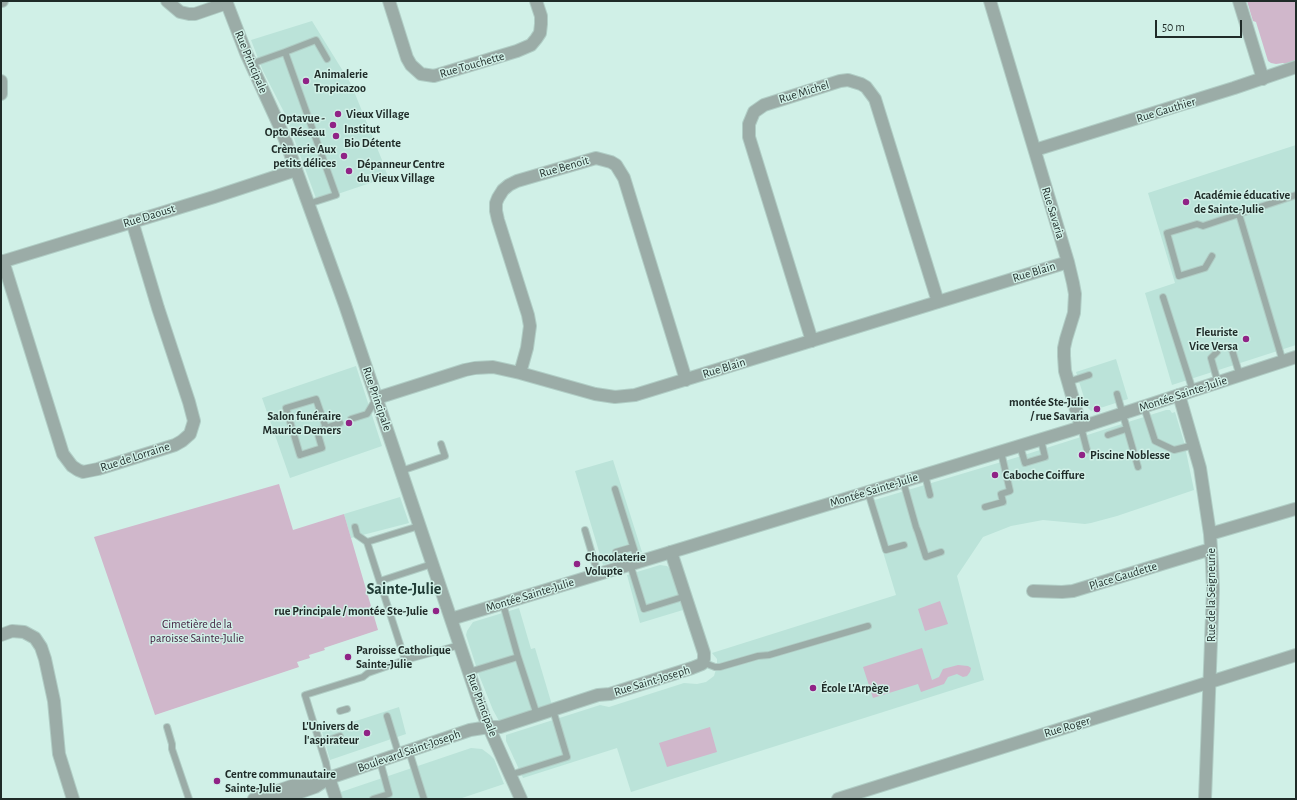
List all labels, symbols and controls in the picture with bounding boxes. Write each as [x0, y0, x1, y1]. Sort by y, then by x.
scale bar [1157, 12, 1244, 38]
text: 50 m [1162, 21, 1185, 33]
street label: Rue Principale [231, 28, 271, 96]
street label: Rue Touchette [438, 49, 506, 81]
place label: Animalerie Tropicazoo [314, 67, 368, 95]
marker: Animalerie Tropicazoo [301, 76, 311, 86]
street label: Rue Michel [777, 78, 831, 106]
street label: Rue Gauthier [1135, 94, 1197, 126]
place label: Vieux Village [346, 107, 409, 121]
marker: Vieux Village [333, 109, 343, 119]
place label: Optavue - Opto Réseau [265, 111, 325, 139]
marker: Optavue - Opto Réseau [328, 120, 338, 130]
place label: Institut Bio Détente [344, 122, 401, 150]
marker: Institut Bio Détente [331, 131, 341, 141]
place label: Crèmerie Aux petits délices [271, 142, 336, 170]
marker: Crèmerie Aux petits délices [339, 151, 349, 161]
street label: Rue Benoit [538, 153, 590, 181]
place label: Dépanneur Centre du Vieux Village [357, 157, 445, 185]
marker: Dépanneur Centre du Vieux Village [344, 166, 354, 176]
street label: Rue Savaria [1038, 185, 1068, 241]
place label: Académie éducative de Sainte-Julie [1194, 188, 1290, 216]
marker: Académie éducative de Sainte-Julie [1181, 197, 1191, 207]
street label: Rue Daoust [121, 201, 177, 231]
street label: Rue Blain [1011, 259, 1057, 285]
place label: Fleuriste Vice Versa [1189, 325, 1238, 353]
marker: Fleuriste Vice Versa [1241, 334, 1251, 344]
street label: Rue Blain [701, 355, 747, 381]
street label: Rue Principale [359, 365, 395, 433]
street label: Montée Sainte-Julie [1137, 373, 1229, 415]
place label: montée Ste-Julie / rue Savaria [1009, 395, 1089, 423]
marker: montée Ste-Julie / rue Savaria [1092, 404, 1102, 414]
place label: Salon funéraire Maurice Demers [263, 409, 341, 437]
marker: Salon funéraire Maurice Demers [344, 418, 354, 428]
street label: Rue de Lorraine [98, 439, 172, 475]
place label: Piscine Noblesse [1090, 448, 1170, 462]
marker: Piscine Noblesse [1077, 450, 1087, 460]
place label: Caboche Coiffure [1003, 468, 1085, 482]
street label: Montée Sainte-Julie [828, 470, 920, 510]
marker: Caboche Coiffure [990, 470, 1000, 480]
street label: Rue de la Seigneurie [1204, 548, 1218, 642]
place label: Chocolaterie Volupte [585, 550, 646, 578]
marker: Chocolaterie Volupte [572, 559, 582, 569]
street label: Place Gaudette [1087, 559, 1159, 593]
street label: Montée Sainte-Julie [484, 575, 576, 615]
district label: Sainte-Julie [367, 579, 441, 599]
place label: rue Principale / montée Ste-Julie [274, 604, 428, 618]
marker: rue Principale / montée Ste-Julie [431, 606, 441, 616]
park label: Cimetière de la paroisse Sainte-Julie [150, 617, 244, 645]
place label: Paroisse Catholique Sainte-Julie [356, 643, 451, 671]
marker: Paroisse Catholique Sainte-Julie [343, 652, 353, 662]
street label: Rue Saint-Joseph [612, 663, 692, 699]
street label: Rue Principale [463, 671, 501, 739]
place label: École L'Arpège [821, 681, 889, 695]
marker: École L'Arpège [808, 683, 818, 693]
street label: Rue Roger [1042, 713, 1092, 741]
place label: L'Univers de l'aspirateur [302, 719, 359, 747]
street label: Boulevard Saint-Joseph [356, 727, 462, 775]
marker: L'Univers de l'aspirateur [362, 728, 372, 738]
place label: Centre communautaire Sainte-Julie [225, 767, 336, 795]
marker: Centre communautaire Sainte-Julie [212, 776, 222, 786]

